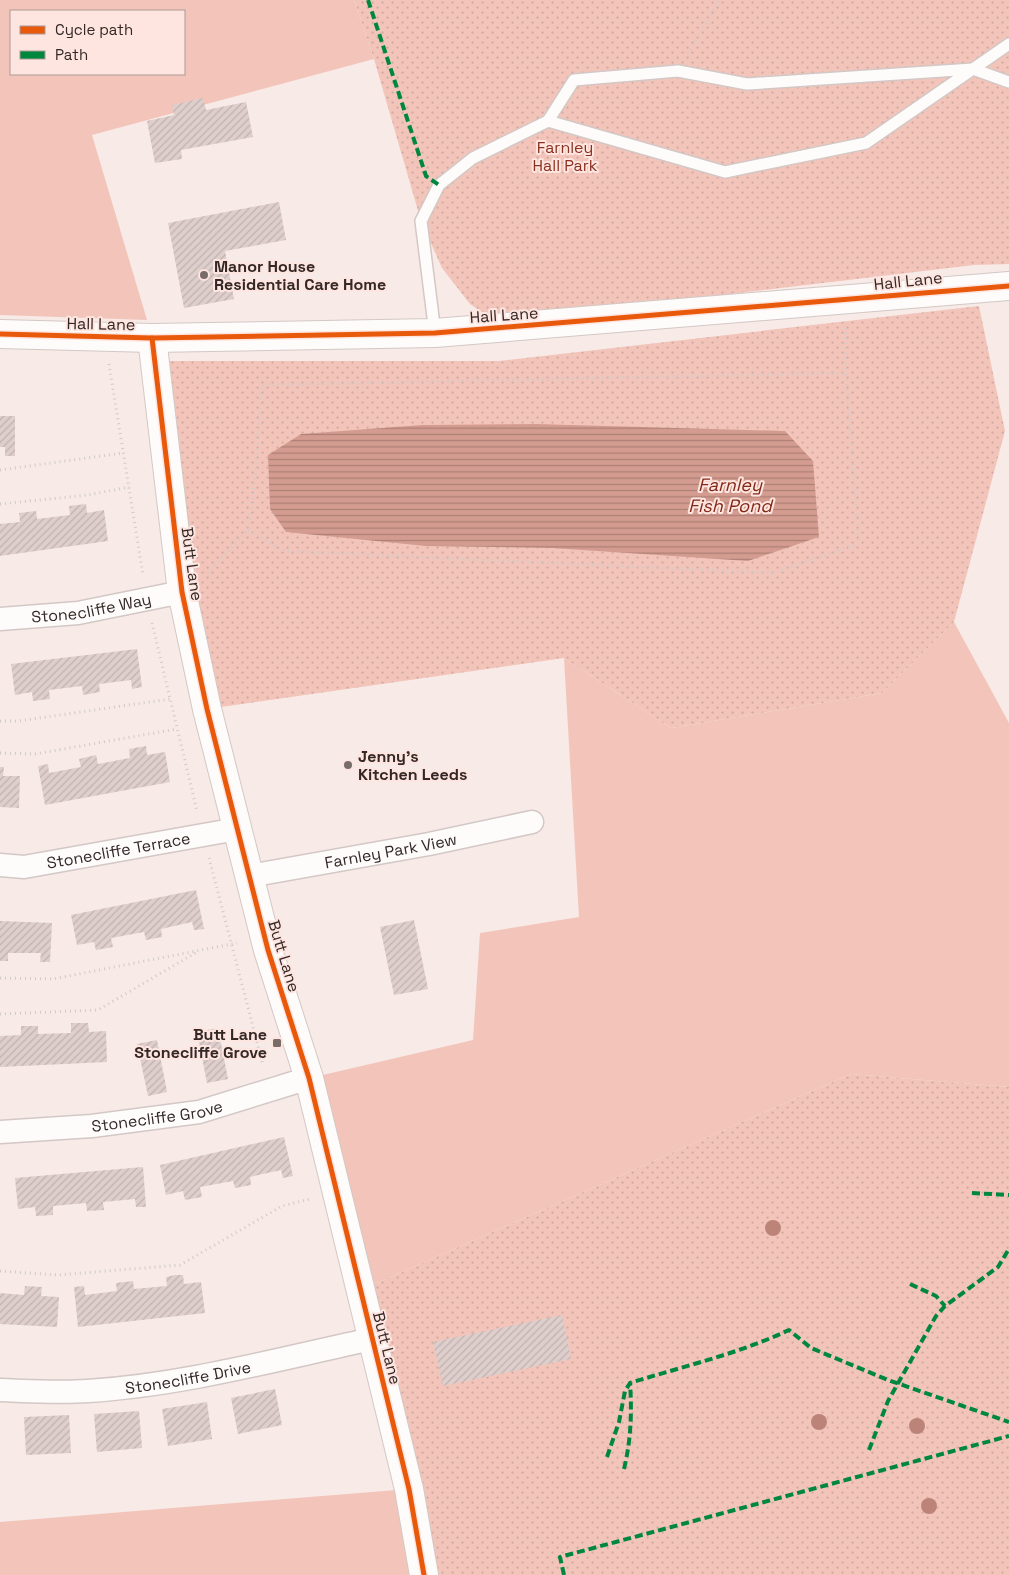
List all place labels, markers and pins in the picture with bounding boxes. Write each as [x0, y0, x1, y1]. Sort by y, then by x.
place label: Manor House Residential Care Home [214, 256, 386, 295]
marker: Manor House Residential Care Home [198, 269, 210, 281]
place label: Jenny's Kitchen Leeds [358, 746, 467, 785]
marker: Jenny's Kitchen Leeds [342, 759, 354, 771]
place label: Butt Lane Stonecliffe Grove [134, 1024, 267, 1063]
marker: Butt Lane Stonecliffe Grove [271, 1037, 283, 1049]

